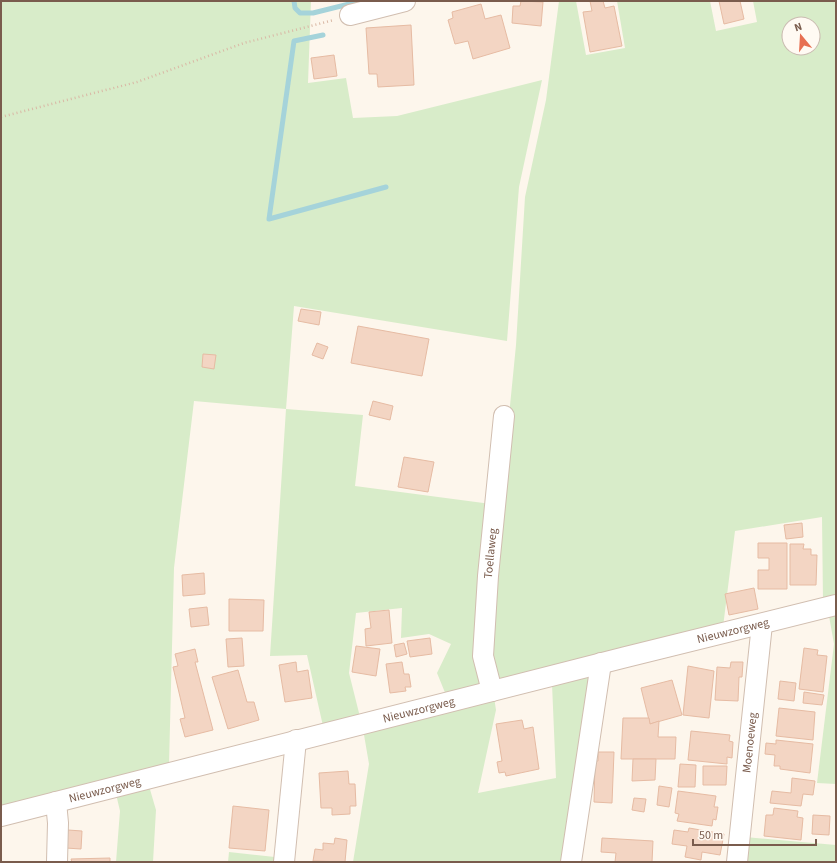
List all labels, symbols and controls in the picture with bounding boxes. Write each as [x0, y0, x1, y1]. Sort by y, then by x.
north arrow [781, 16, 821, 56]
text: N [792, 19, 804, 35]
street label: Toellaweg [480, 527, 502, 580]
street label: Nieuwzorgweg [695, 614, 771, 648]
street label: Nieuwzorgweg [381, 693, 457, 728]
street label: Moenoeweg [738, 712, 762, 774]
street label: Nieuwzorgweg [67, 773, 143, 807]
scale bar [693, 821, 816, 847]
text: 50 m [699, 827, 723, 844]

